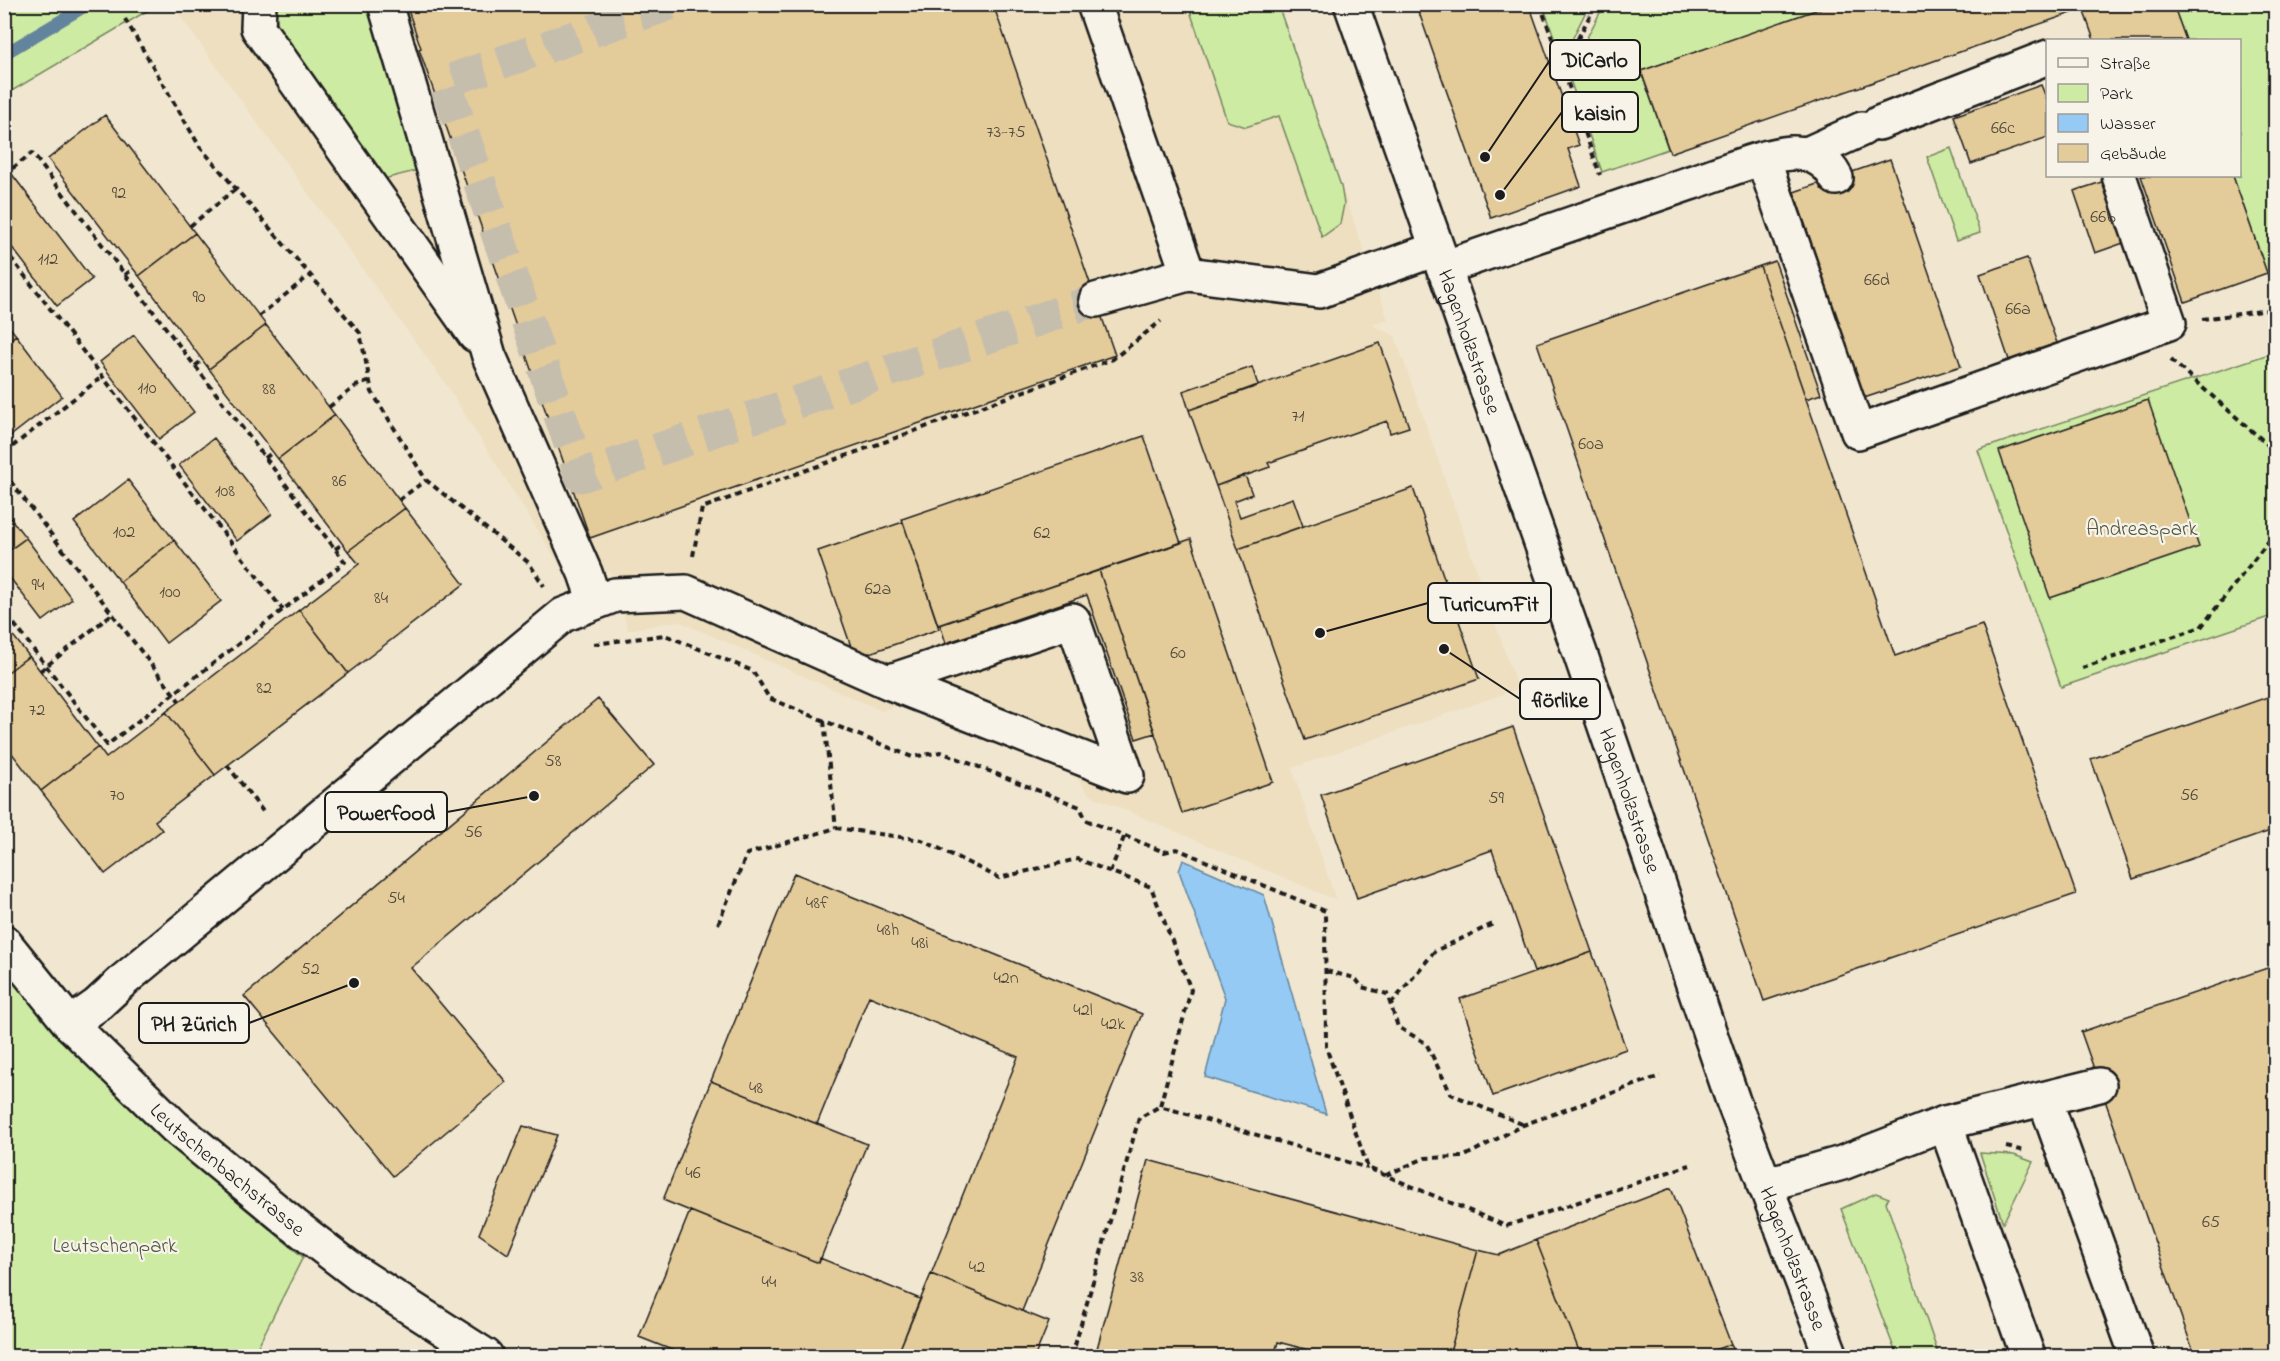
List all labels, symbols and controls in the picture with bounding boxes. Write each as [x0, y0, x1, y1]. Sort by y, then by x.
legend [2046, 39, 2241, 177]
callout: DiCarlo [1550, 40, 1640, 80]
text: DiCarlo [1561, 46, 1628, 78]
text: Straße [2100, 52, 2151, 78]
text: Park [2100, 82, 2133, 108]
callout: kaisin [1562, 92, 1638, 132]
text: kaisin [1574, 99, 1626, 131]
text: Wasser [2100, 112, 2156, 138]
house number: 66c [1991, 116, 2015, 142]
house number: 73-75 [986, 120, 1026, 146]
text: Gebäude [2100, 142, 2167, 168]
house number: 92 [112, 181, 126, 207]
house number: 66b [2090, 205, 2116, 231]
house number: 112 [38, 247, 58, 273]
street label: Hagenholzstrasse [1429, 266, 1508, 419]
house number: 66d [1864, 268, 1890, 294]
house number: 90 [192, 285, 206, 311]
house number: 66a [2005, 297, 2031, 323]
house number: 110 [137, 376, 157, 402]
house number: 88 [262, 377, 276, 403]
house number: 71 [1291, 404, 1305, 430]
house number: 60a [1578, 432, 1604, 458]
house number: 86 [332, 469, 346, 495]
house number: 108 [215, 479, 235, 505]
park label: Andreaspark [2086, 515, 2199, 545]
house number: 102 [113, 520, 135, 546]
house number: 62 [1034, 521, 1050, 547]
house number: 94 [32, 573, 45, 599]
house number: 62a [865, 577, 891, 603]
house number: 100 [159, 580, 181, 606]
callout: TuricumFit [1428, 583, 1551, 623]
house number: 84 [374, 586, 389, 612]
text: TuricumFit [1439, 590, 1539, 622]
house number: 60 [1170, 641, 1186, 667]
house number: 82 [256, 676, 272, 702]
callout: flörlike [1520, 679, 1600, 719]
text: flörlike [1531, 686, 1589, 718]
house number: 72 [29, 698, 45, 724]
street label: Hagenholzstrasse [1590, 724, 1667, 878]
house number: 58 [544, 749, 562, 775]
house number: 70 [109, 783, 125, 809]
house number: 56 [2180, 783, 2198, 809]
house number: 59 [1488, 786, 1504, 812]
callout: Powerfood [325, 792, 447, 832]
text: Powerfood [337, 799, 436, 831]
house number: 56 [464, 820, 482, 846]
house number: 54 [387, 886, 405, 912]
house number: 48f [806, 891, 829, 917]
house number: 48h [877, 918, 899, 944]
house number: 48i [911, 931, 929, 957]
house number: 52 [300, 957, 320, 983]
house number: 42n [993, 966, 1019, 992]
house number: 42l [1073, 998, 1093, 1024]
callout: PH Zürich [139, 1003, 249, 1043]
text: PH Zürich [151, 1010, 237, 1042]
house number: 42k [1101, 1012, 1125, 1038]
house number: 48 [749, 1076, 763, 1102]
street label: Leutschenbachstrasse [142, 1097, 311, 1245]
house number: 46 [685, 1161, 701, 1187]
street label: Hagenholzstrasse [1750, 1183, 1833, 1336]
house number: 65 [2202, 1210, 2220, 1236]
park label: Leutschenpark [53, 1232, 178, 1262]
house number: 42 [969, 1255, 985, 1281]
house number: 38 [1130, 1265, 1144, 1291]
house number: 44 [762, 1270, 777, 1296]

